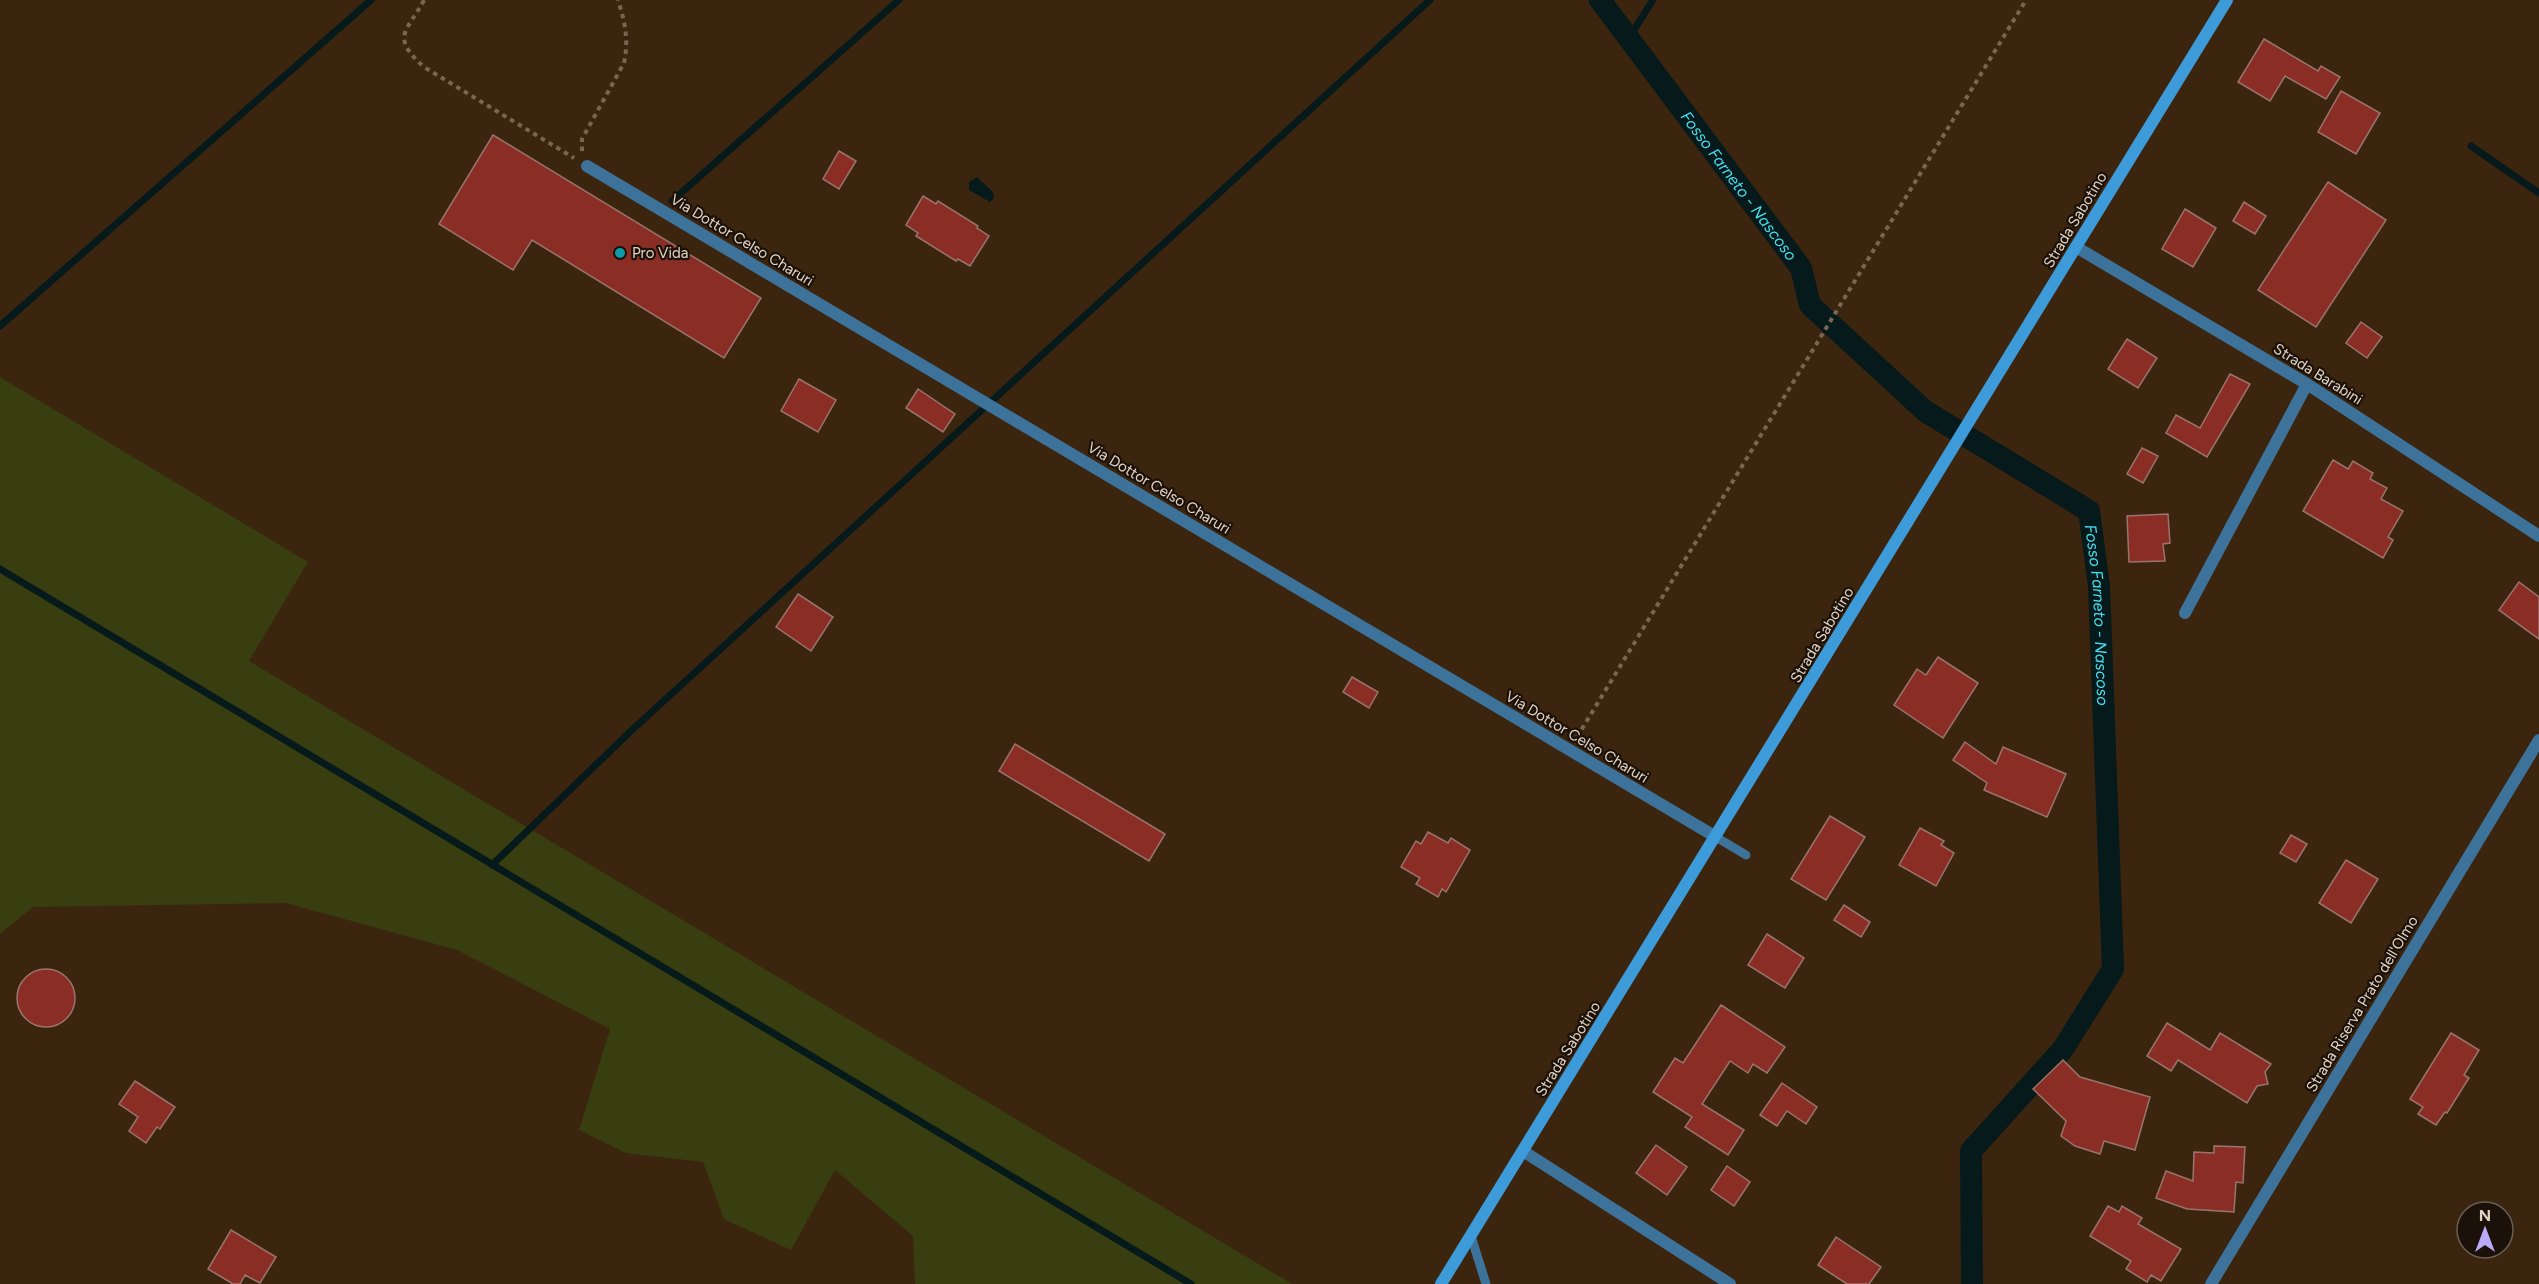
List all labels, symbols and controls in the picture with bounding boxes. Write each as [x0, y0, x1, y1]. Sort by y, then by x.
water label: Fosso Farneto - Nascoso [1677, 108, 1801, 264]
street label: Strada Sabotino [2039, 169, 2111, 271]
street label: Via Dottor Celso Charuri [667, 190, 817, 290]
place label: Pro Vida [632, 244, 688, 262]
marker: Pro Vida [613, 246, 627, 260]
street label: Strada Barabini [2270, 339, 2366, 409]
street label: Via Dottor Celso Charuri [1084, 438, 1234, 538]
water label: Fosso Farneto - Nascoso [2081, 523, 2112, 706]
street label: Strada Sabotino [1786, 584, 1858, 686]
street label: Via Dottor Celso Charuri [1502, 687, 1652, 787]
street label: Strada Riserva Prato dell'Olmo [2302, 912, 2422, 1095]
street label: Strada Sabotino [1532, 998, 1604, 1100]
north arrow [2455, 1200, 2515, 1260]
text: N [2479, 1206, 2491, 1225]

